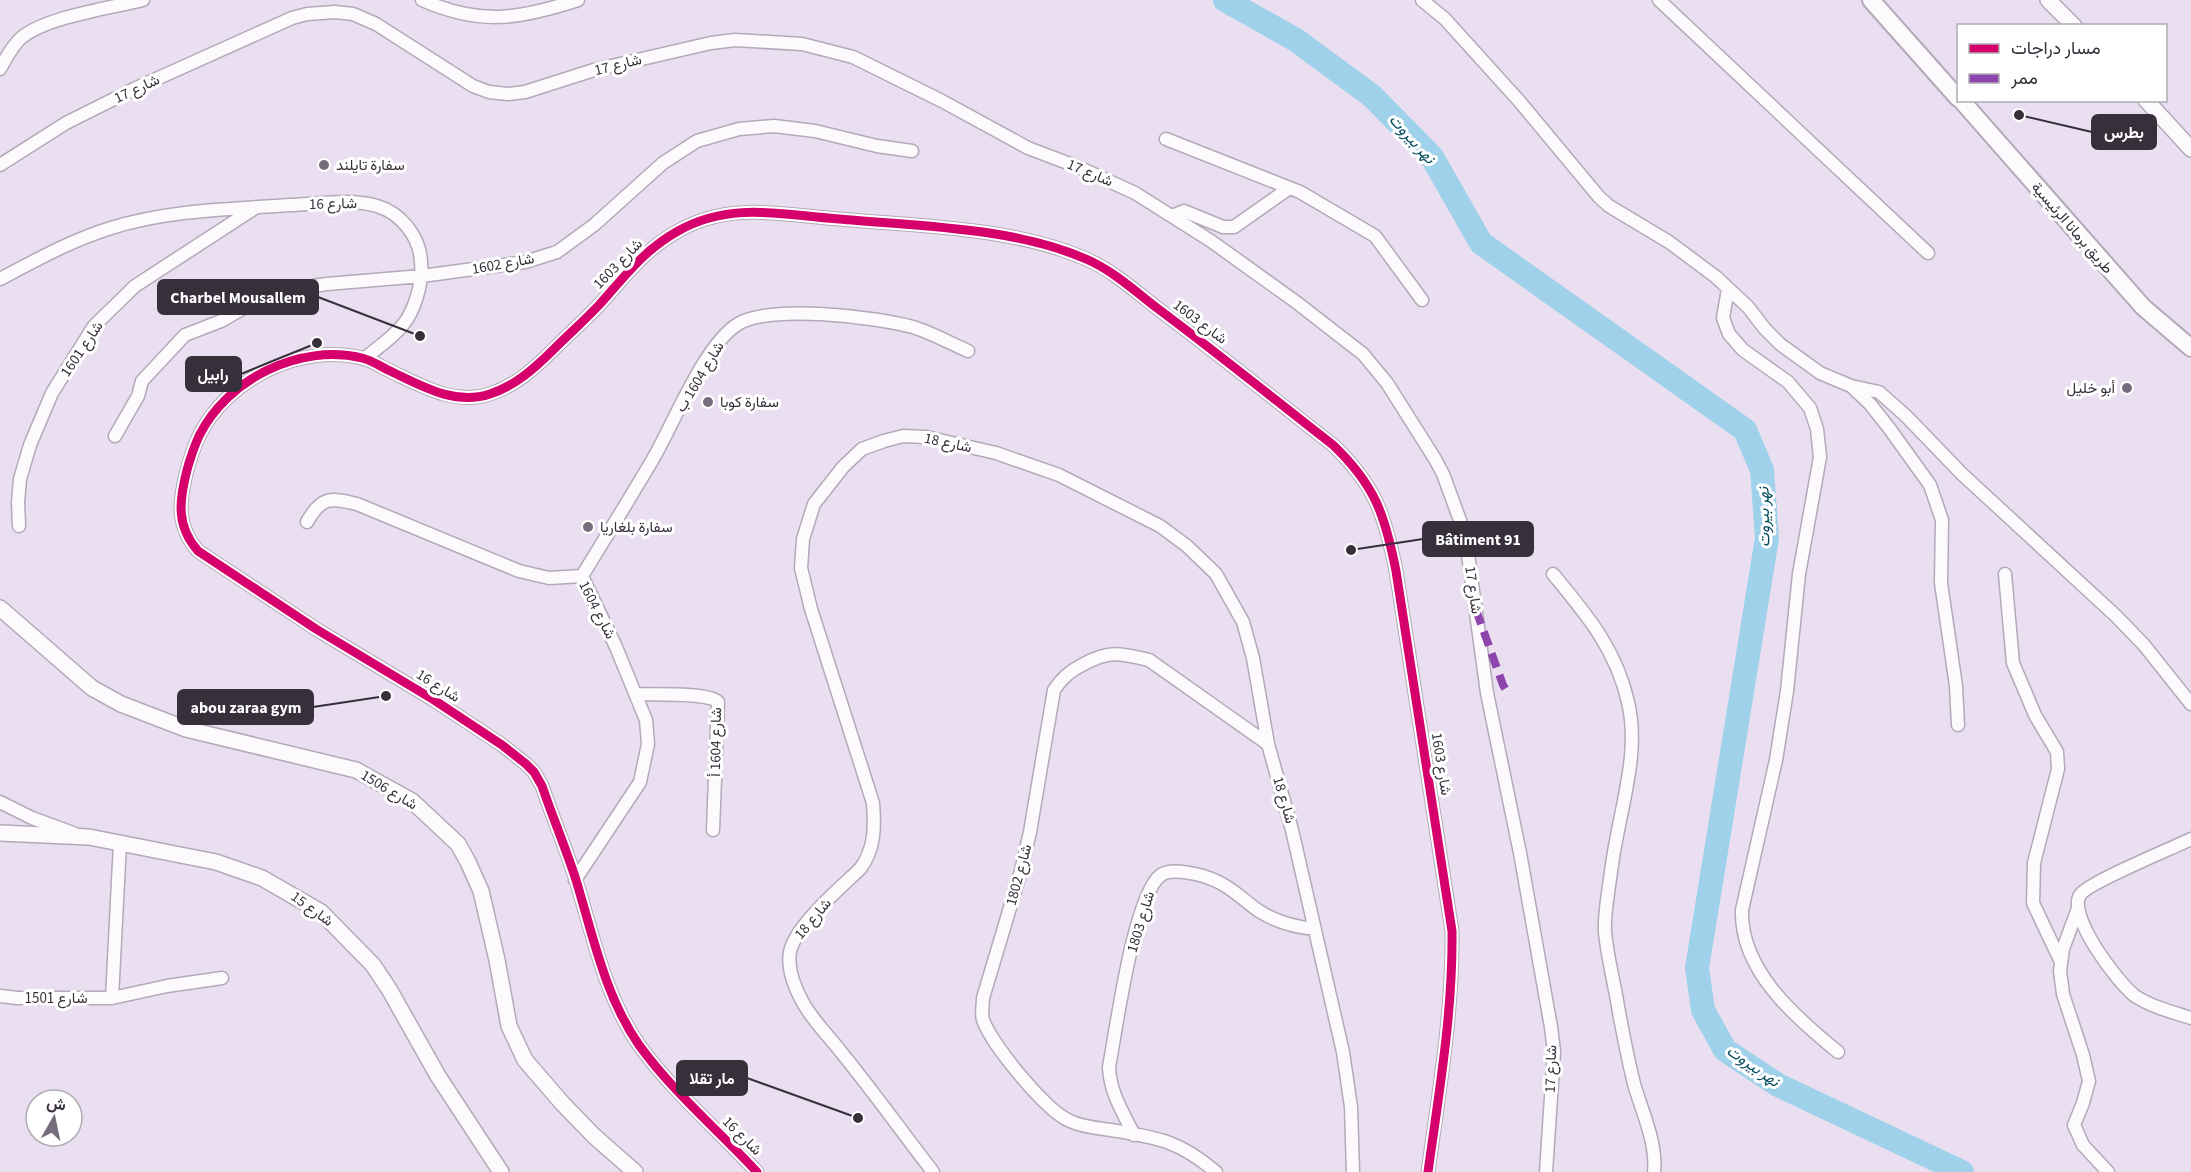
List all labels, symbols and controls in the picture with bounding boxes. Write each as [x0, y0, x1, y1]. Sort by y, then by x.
legend [1957, 24, 2167, 102]
text: مسار دراجات [2011, 36, 2101, 61]
street label: شارع 17 [592, 49, 644, 81]
text: ممر [2010, 66, 2038, 91]
street label: شارع 17 [111, 69, 163, 109]
water label: نهر بيروت [1384, 109, 1441, 170]
callout: بطرس [2092, 115, 2156, 149]
text: بطرس [2104, 122, 2144, 144]
street label: شارع 17 [1064, 154, 1116, 192]
place label: سفارة تايلند [336, 155, 405, 176]
marker: سفارة تايلند [317, 158, 331, 172]
street label: طريق برمانا الرئيسية [2026, 178, 2118, 279]
street label: شارع 16 [309, 193, 357, 215]
street label: شارع 1603 [589, 234, 648, 294]
street label: شارع 1602 [470, 248, 536, 280]
callout: Charbel Mousallem [158, 280, 318, 314]
text: Charbel Mousallem [170, 287, 306, 309]
street label: شارع 1603 [1169, 295, 1232, 349]
street label: شارع 1601 [56, 317, 108, 381]
street label: شارع 1604 ب [671, 338, 729, 416]
callout: رابيل [186, 357, 241, 391]
text: رابيل [198, 364, 229, 386]
place label: أبو خليل [2067, 378, 2116, 399]
marker: أبو خليل [2120, 381, 2134, 395]
place label: سفارة كوبا [720, 392, 779, 413]
marker: سفارة كوبا [701, 395, 715, 409]
street label: شارع 18 [922, 428, 974, 458]
water label: نهر بيروت [1752, 485, 1776, 547]
place label: سفارة بلغاريا [600, 517, 673, 538]
marker: سفارة بلغاريا [581, 520, 595, 534]
callout: Bâtiment 91 [1423, 522, 1533, 556]
text: Bâtiment 91 [1435, 529, 1521, 551]
street label: شارع 17 [1459, 565, 1487, 615]
street label: شارع 1604 [573, 577, 621, 643]
street label: شارع 16 [412, 664, 464, 708]
callout: abou zaraa gym [178, 690, 313, 724]
text: abou zaraa gym [191, 697, 301, 719]
street label: شارع 1604 أ [705, 707, 727, 777]
street label: شارع 1603 [1426, 731, 1456, 797]
street label: شارع 1506 [357, 765, 422, 815]
street label: شارع 18 [1267, 774, 1301, 826]
street label: شارع 1802 [1001, 842, 1037, 908]
street label: شارع 15 [286, 886, 338, 932]
street label: شارع 1803 [1122, 889, 1160, 955]
street label: شارع 18 [789, 894, 837, 944]
street label: شارع 1501 [25, 988, 88, 1009]
water label: نهر بيروت [1722, 1040, 1785, 1093]
street label: شارع 17 [1540, 1044, 1562, 1093]
callout: مار تقلا [677, 1061, 747, 1095]
text: مار تقلا [689, 1068, 735, 1090]
north arrow [24, 1088, 84, 1148]
text: ش [45, 1092, 67, 1117]
street label: شارع 16 [718, 1112, 767, 1161]

